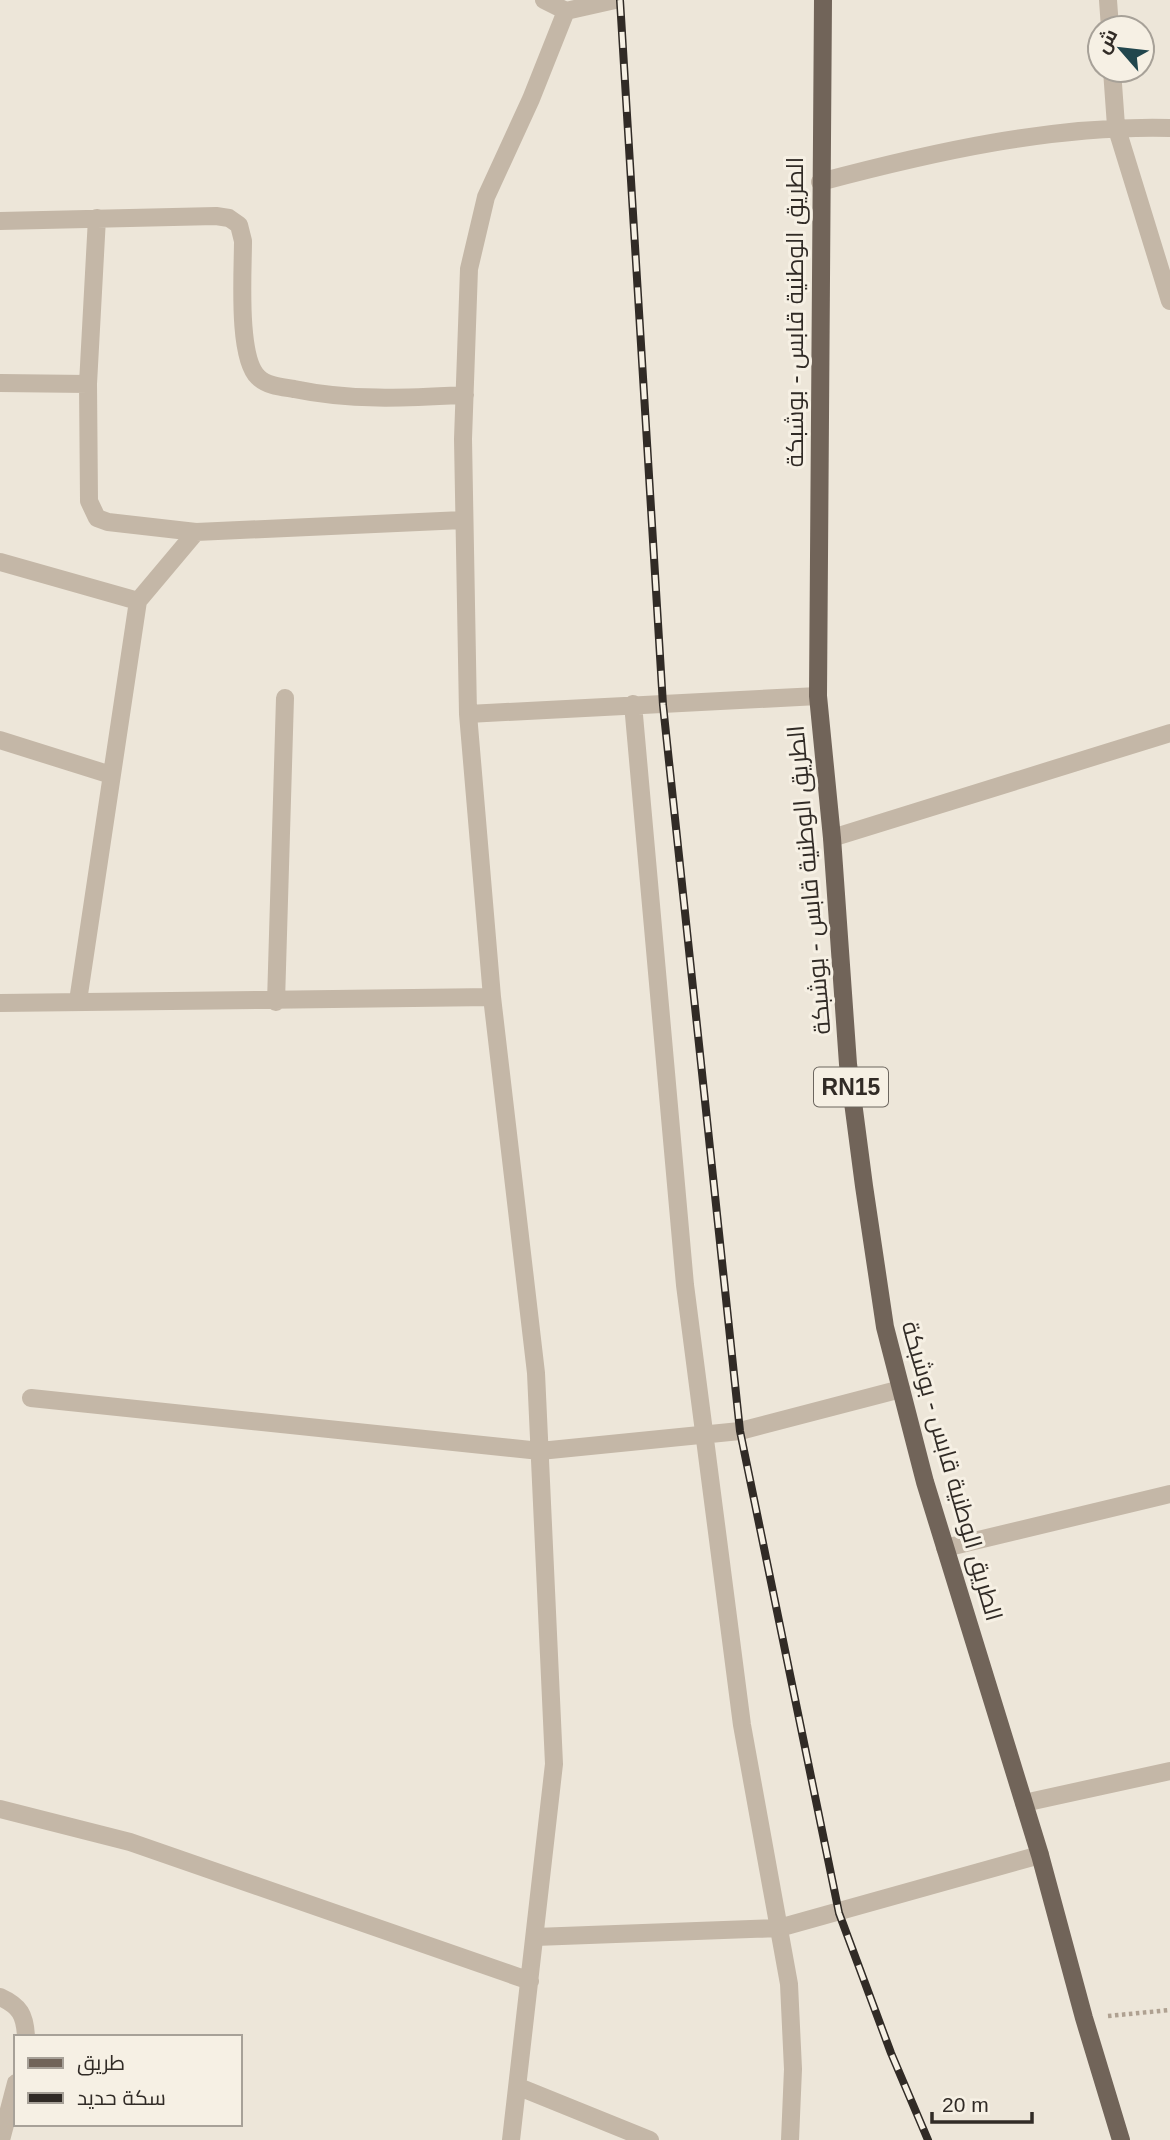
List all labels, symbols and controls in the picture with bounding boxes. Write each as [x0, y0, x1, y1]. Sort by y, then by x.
north arrow [1086, 14, 1156, 84]
text: ش [1091, 26, 1122, 57]
street label: الطريق الوطنية قابس - بوشبكة [781, 157, 810, 467]
street label: الطريق الوطنية قابس - بوشبكة [782, 724, 837, 1036]
road number: RN15 [814, 1068, 888, 1106]
street label: الطريق الوطنية قابس - بوشبكة [895, 1318, 1008, 1624]
legend [14, 2035, 242, 2126]
text: طريق [77, 2051, 125, 2076]
scale bar [932, 2080, 1032, 2124]
text: سكة حديد [77, 2086, 166, 2109]
text: 20 m [942, 2093, 989, 2116]

